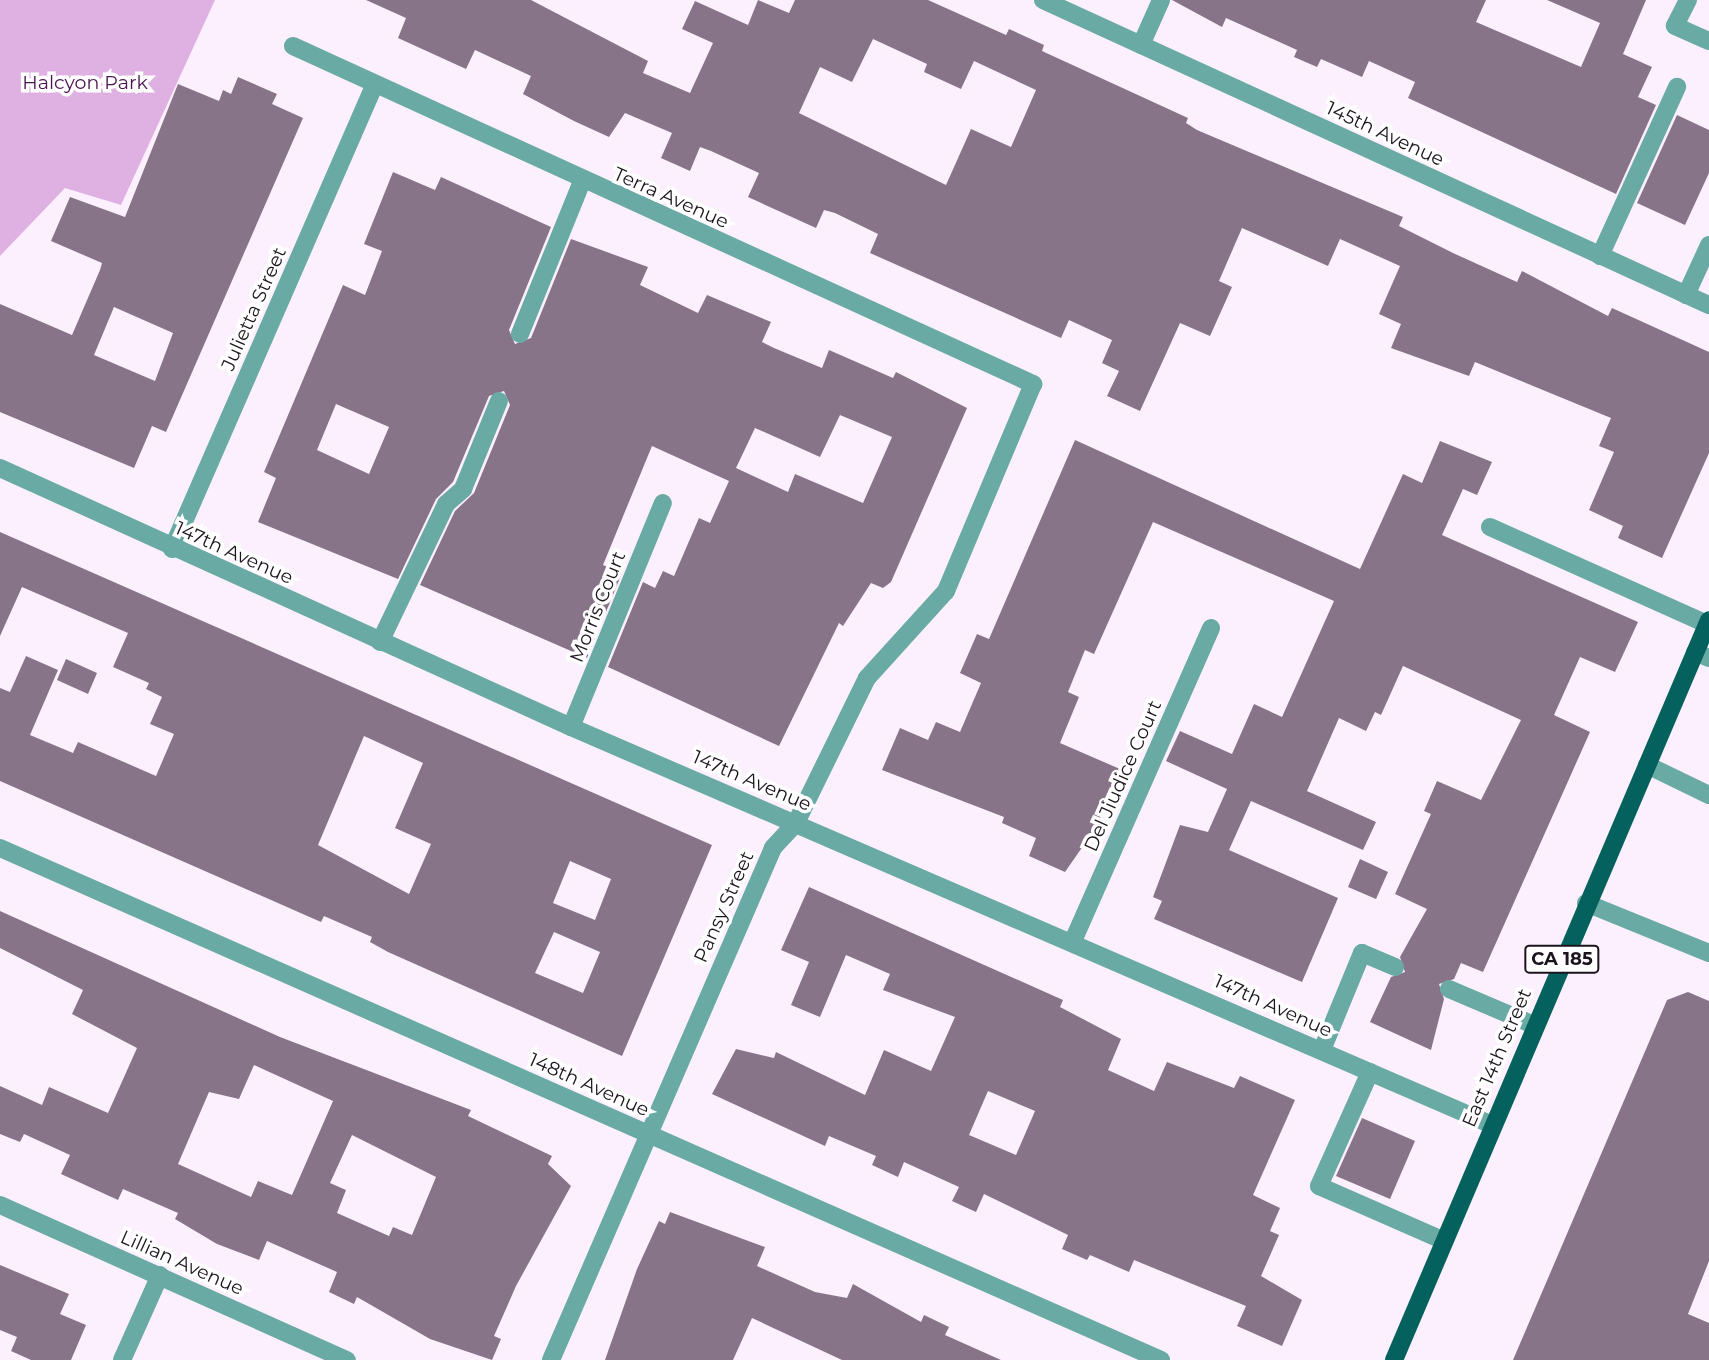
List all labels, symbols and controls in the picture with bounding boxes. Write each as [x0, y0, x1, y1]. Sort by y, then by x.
park label: Halcyon Park [22, 72, 148, 94]
street label: 145th Avenue [1322, 97, 1448, 171]
street label: Terra Avenue [610, 162, 732, 234]
street label: Julietta Street [217, 244, 291, 374]
street label: 147th Avenue [172, 517, 296, 589]
street label: Morris Court [565, 548, 631, 666]
street label: Del Jiudice Court [1079, 697, 1167, 855]
street label: 147th Avenue [689, 746, 815, 816]
street label: Pansy Street [689, 848, 759, 966]
road number: CA 185 [1524, 944, 1600, 974]
street label: 147th Avenue [1211, 970, 1335, 1042]
street label: East 14th Street [1458, 985, 1536, 1131]
street label: 148th Avenue [525, 1048, 653, 1122]
street label: Lillian Avenue [117, 1226, 247, 1300]

